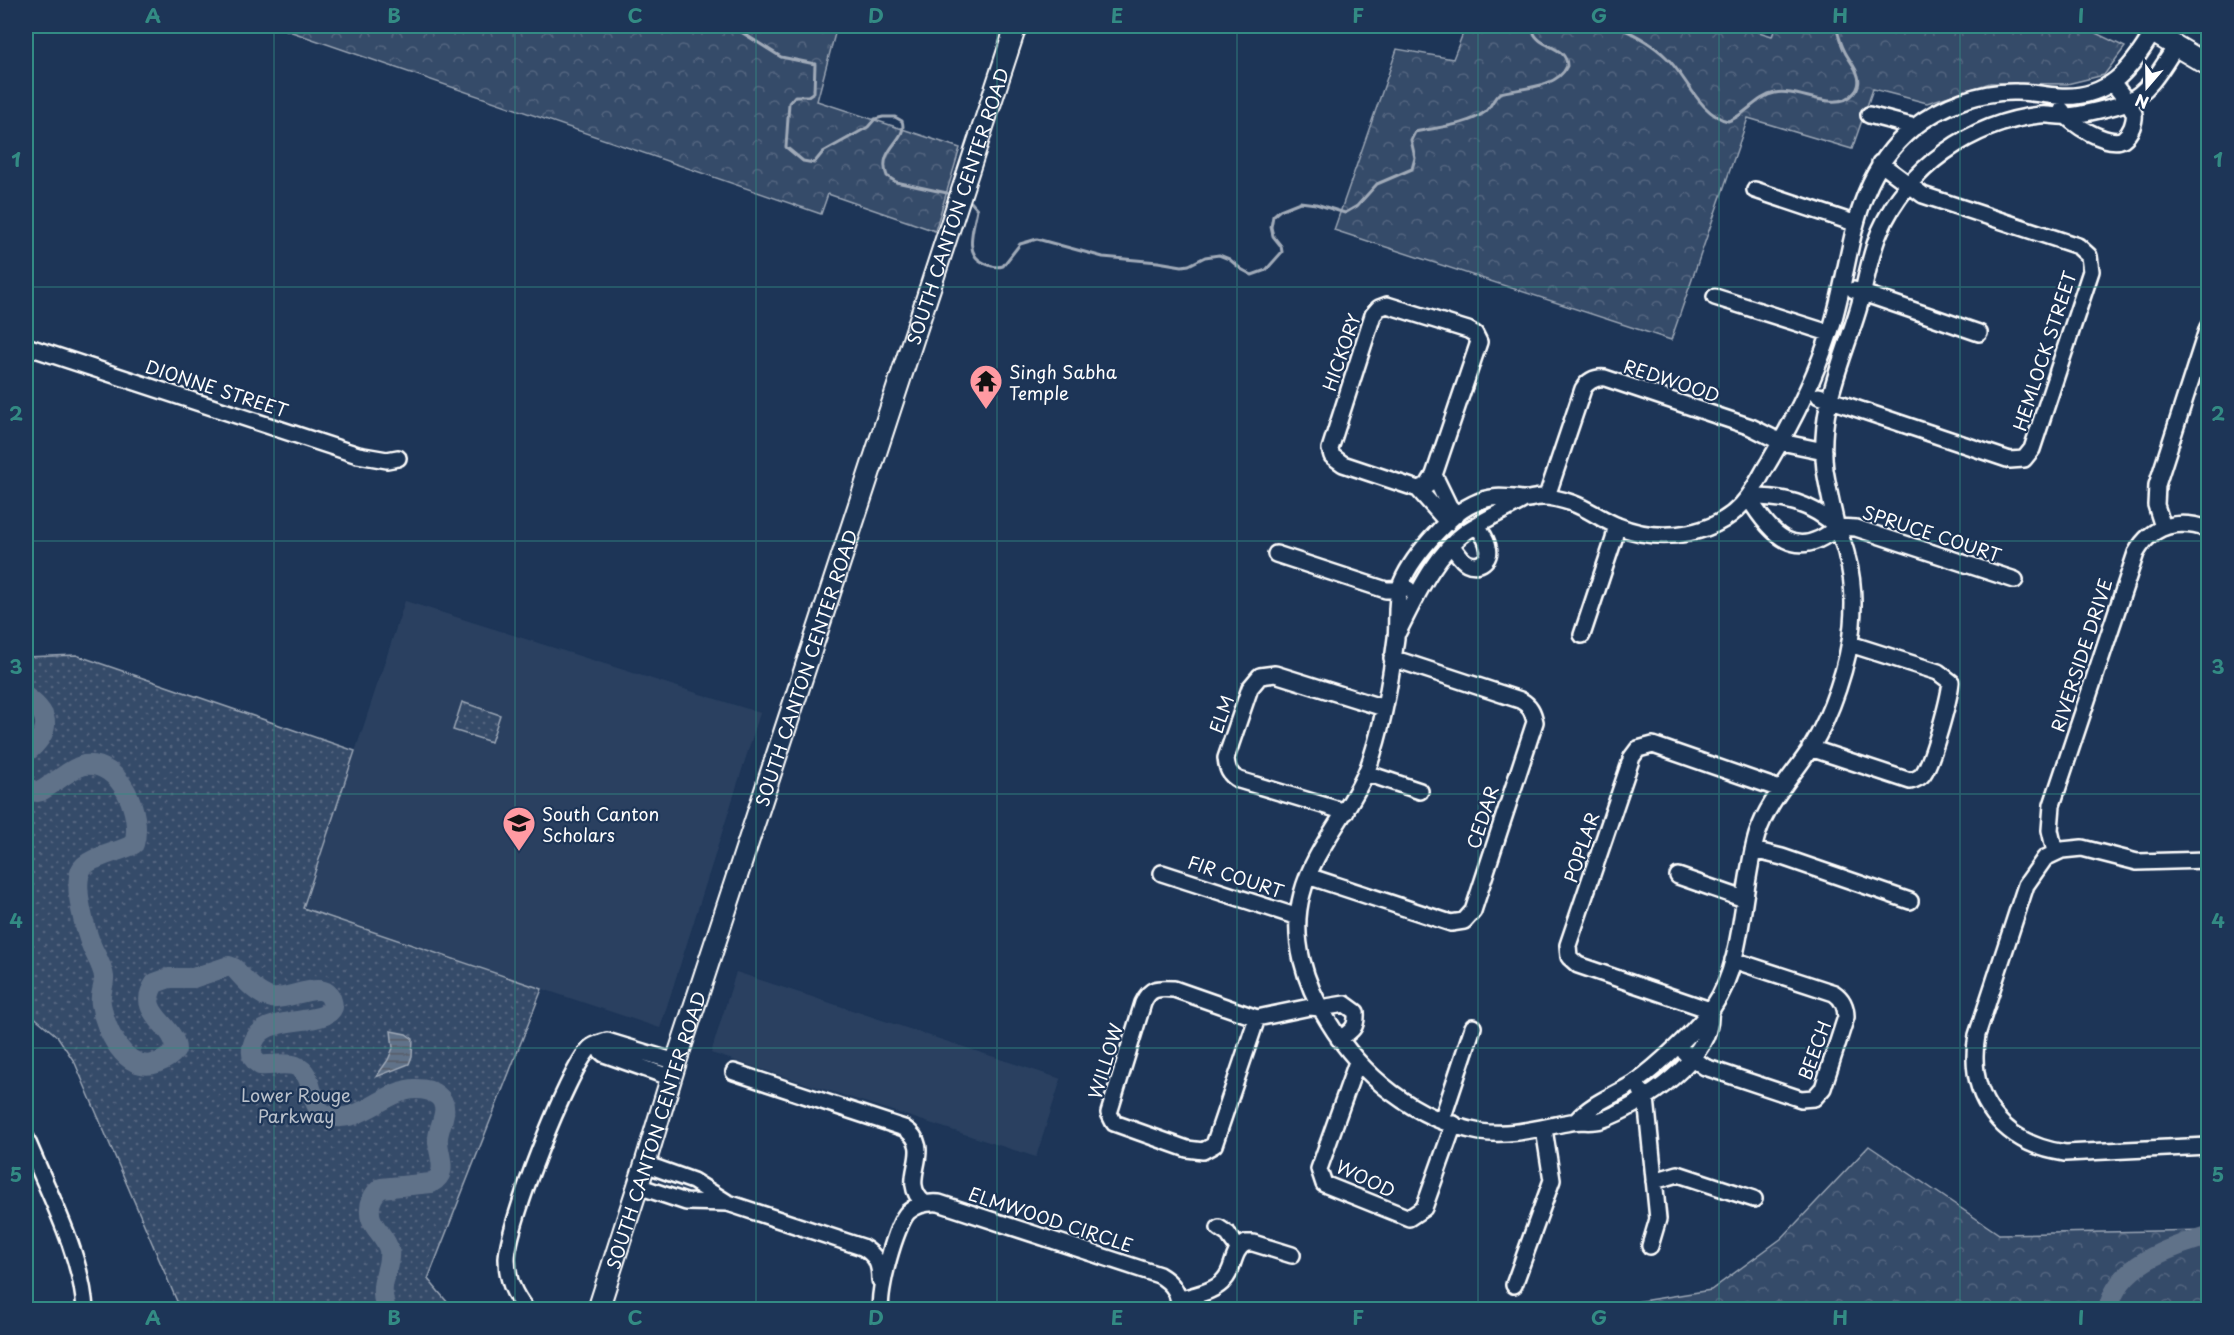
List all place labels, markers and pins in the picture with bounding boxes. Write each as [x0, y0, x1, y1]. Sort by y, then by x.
place label: Singh Sabha Temple [1009, 358, 1118, 406]
temple icon: Singh Sabha Temple [968, 363, 1004, 410]
place label: South Canton Scholars [542, 800, 659, 848]
school or university icon: South Canton Scholars [501, 805, 537, 852]

